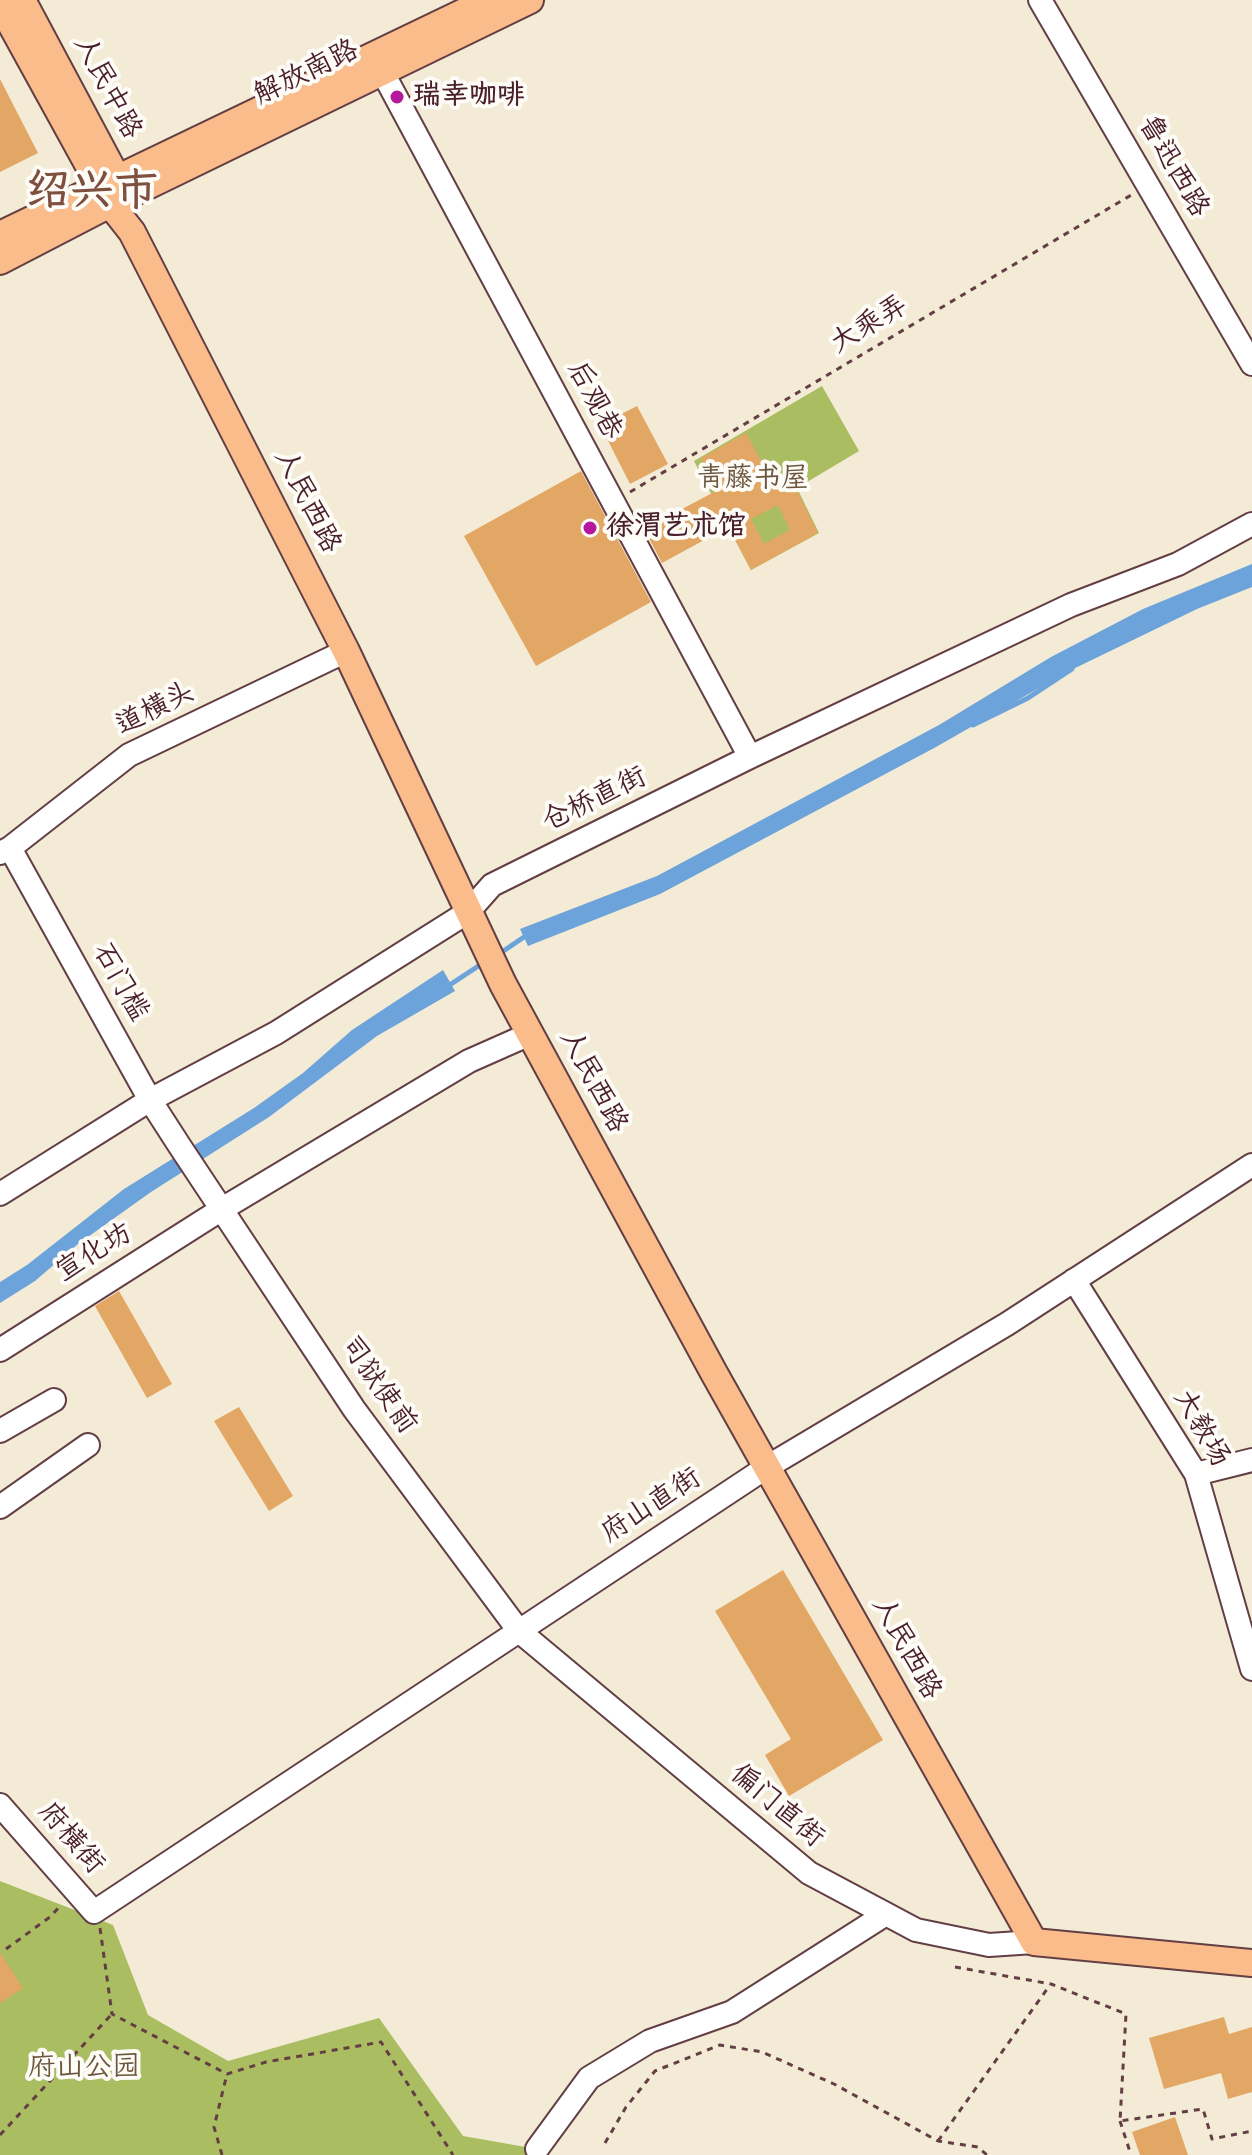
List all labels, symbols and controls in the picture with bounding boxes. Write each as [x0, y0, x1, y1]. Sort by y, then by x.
street label: 人民中路 [65, 31, 147, 145]
street label: 解放南路 [249, 34, 365, 114]
place label: 瑞幸咖啡 [413, 80, 525, 114]
marker: 瑞幸咖啡 [388, 88, 406, 106]
street label: 鲁迅西路 [1129, 110, 1215, 224]
district label: 绍兴市 [26, 169, 158, 221]
street label: 大乘弄 [825, 290, 915, 362]
street label: 后观巷 [558, 356, 628, 446]
street label: 人民西路 [266, 444, 346, 560]
park label: 青藤书屋 [697, 463, 809, 497]
place label: 徐渭艺术馆 [606, 511, 746, 545]
marker: 徐渭艺术馆 [581, 519, 599, 537]
street label: 道横头 [111, 676, 201, 744]
street label: 仓桥直街 [537, 761, 653, 841]
street label: 石门槛 [84, 938, 154, 1028]
street label: 人民西路 [551, 1025, 633, 1139]
street label: 宣化坊 [50, 1217, 140, 1291]
street label: 司狱使前 [331, 1330, 423, 1442]
street label: 大教场 [1164, 1384, 1236, 1474]
street label: 府山直街 [596, 1462, 708, 1552]
street label: 人民西路 [863, 1592, 947, 1706]
street label: 偏门直街 [722, 1758, 830, 1856]
street label: 府横街 [30, 1796, 110, 1882]
park label: 府山公园 [28, 2052, 140, 2086]

